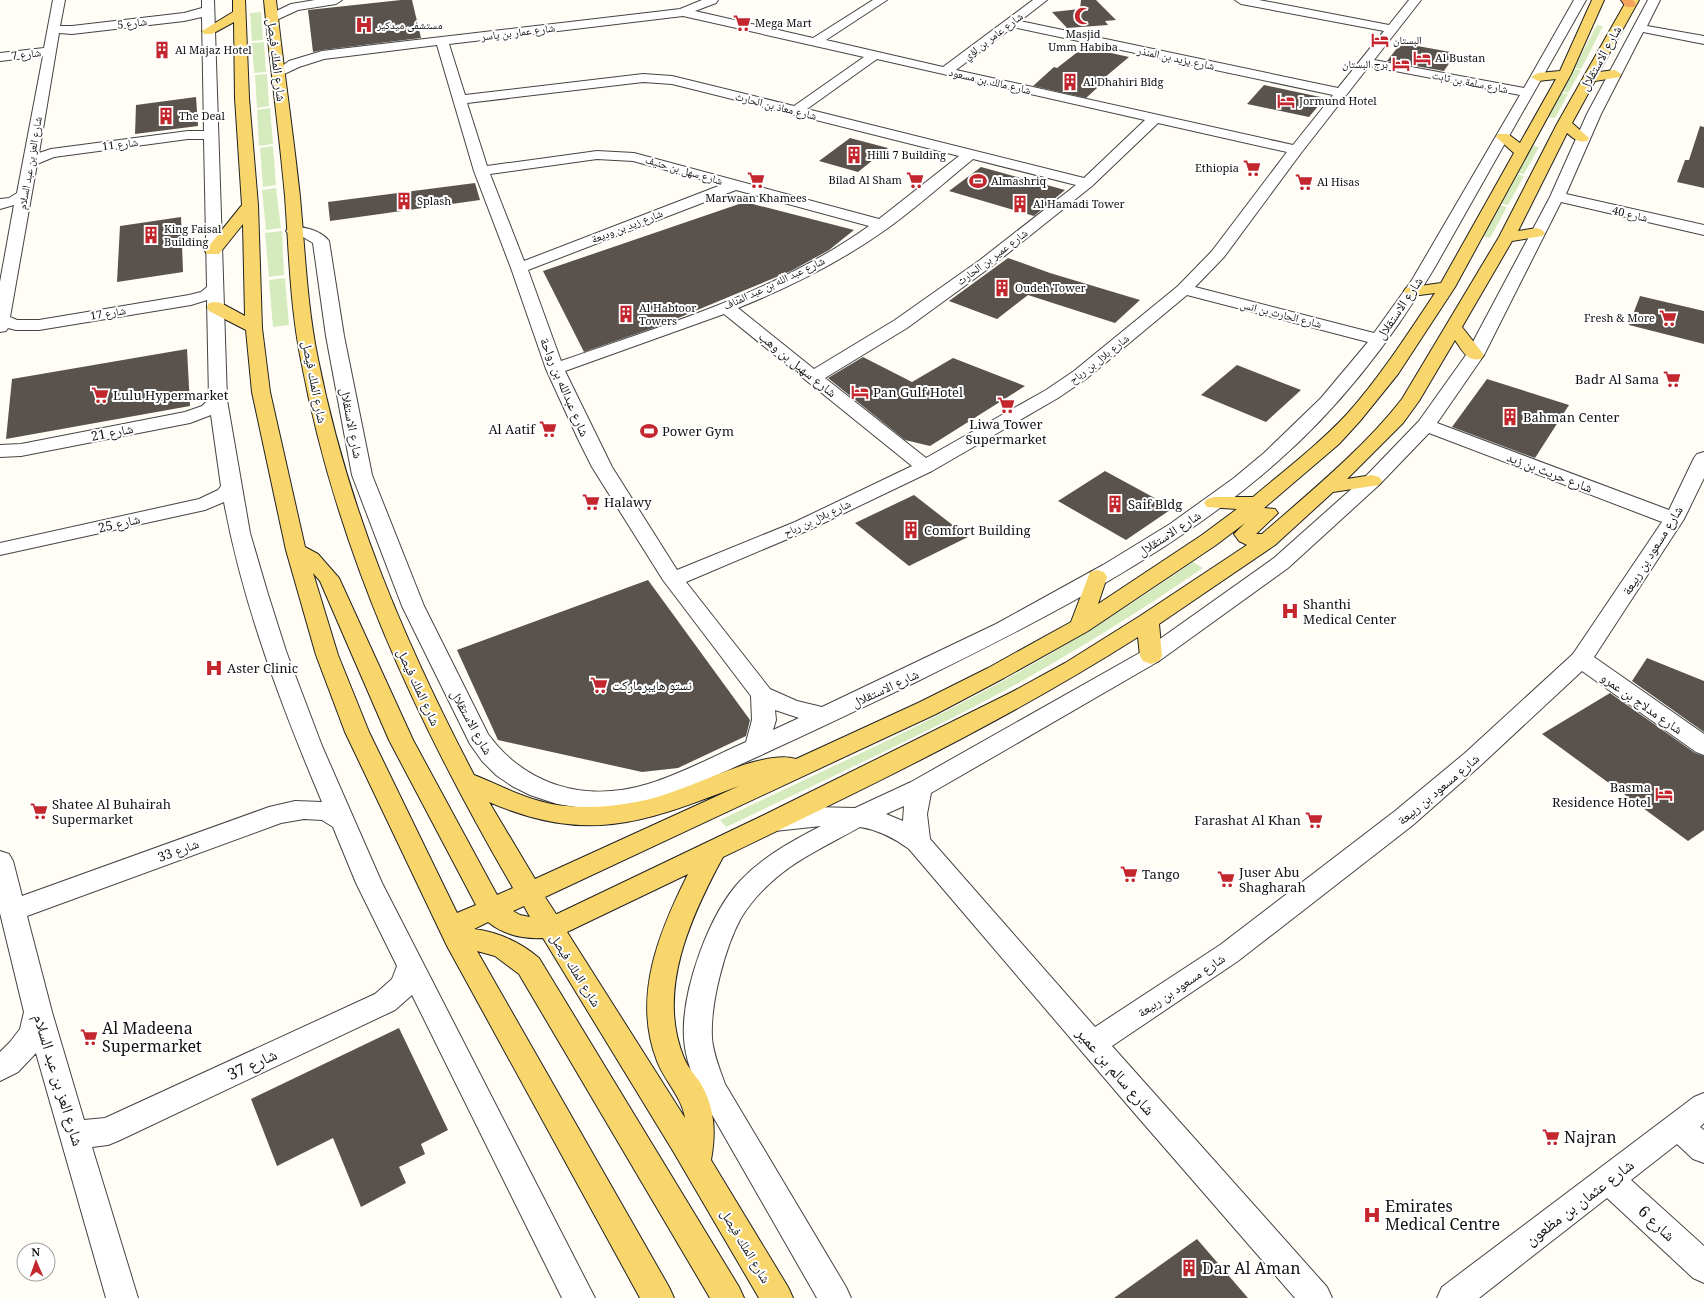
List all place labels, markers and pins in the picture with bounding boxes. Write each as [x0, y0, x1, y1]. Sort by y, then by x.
mosque icon: Masjid Umm Habiba [1073, 6, 1093, 26]
supermarket icon: Mega Mart [732, 13, 752, 33]
hospital icon: مستشفى ميدكير [354, 15, 374, 35]
place label: Mega Mart [755, 15, 812, 30]
place label: مستشفى ميدكير [376, 17, 442, 32]
place label: Masjid Umm Habiba [1048, 26, 1118, 54]
hotel icon: البستان [1370, 30, 1390, 50]
place label: البستان [1393, 32, 1422, 47]
building icon: Al Majaz Hotel [152, 40, 172, 60]
place label: Al Majaz Hotel [175, 42, 252, 57]
hotel icon: Al Bustan [1412, 48, 1432, 68]
place label: Al Bustan [1435, 50, 1485, 65]
hotel icon: برج البستان [1391, 54, 1411, 74]
place label: برج البستان [1342, 56, 1388, 71]
building icon: Al Dhahiri Bldg [1060, 72, 1080, 92]
place label: Al Dhahiri Bldg [1083, 74, 1164, 89]
hotel icon: Jormund Hotel [1276, 91, 1296, 111]
place label: Jormund Hotel [1298, 93, 1377, 108]
building icon: The Deal [156, 106, 176, 126]
place label: The Deal [179, 108, 226, 123]
building icon: Hilli 7 Building [844, 145, 864, 165]
place label: Hilli 7 Building [867, 147, 946, 162]
supermarket icon: Ethiopia [1242, 158, 1262, 178]
place label: Ethiopia [1195, 160, 1239, 175]
supermarket icon: Marwaan Khamees [746, 170, 766, 190]
supermarket icon: Bilad Al Sham [905, 170, 925, 190]
sports icon: Almashriq [968, 171, 988, 191]
place label: Bilad Al Sham [828, 172, 903, 187]
supermarket icon: Al Hisas [1294, 172, 1314, 192]
place label: Almashriq [991, 173, 1046, 188]
place label: Al Hisas [1317, 174, 1359, 189]
place label: Marwaan Khamees [705, 190, 807, 205]
building icon: Splash [394, 191, 414, 211]
place label: Splash [417, 193, 451, 208]
building icon: Al Hamadi Tower [1010, 194, 1030, 214]
place label: Al Hamadi Tower [1033, 196, 1126, 211]
place label: King Faisal Building [164, 221, 222, 249]
building icon: King Faisal Building [141, 225, 161, 245]
building icon: Oudeh Tower [992, 278, 1012, 298]
place label: Oudeh Tower [1015, 280, 1087, 295]
place label: Al Habtoor Towers [639, 300, 697, 328]
building icon: Al Habtoor Towers [616, 304, 636, 324]
supermarket icon: Fresh & More [1658, 308, 1678, 328]
place label: Fresh & More [1584, 310, 1655, 325]
supermarket icon: Badr Al Sama [1662, 369, 1682, 389]
place label: Badr Al Sama [1575, 370, 1659, 388]
hotel icon: Pan Gulf Hotel [850, 382, 870, 402]
place label: Pan Gulf Hotel [873, 383, 963, 401]
supermarket icon: Lulu Hypermarket [90, 385, 110, 405]
place label: Lulu Hypermarket [113, 386, 229, 404]
supermarket icon: Liwa Tower Supermarket [996, 395, 1016, 415]
building icon: Bahman Center [1500, 407, 1520, 427]
place label: Bahman Center [1523, 408, 1619, 426]
place label: Liwa Tower Supermarket [966, 415, 1047, 448]
supermarket icon: Al Aatif [538, 419, 558, 439]
place label: Al Aatif [488, 420, 536, 438]
sports icon: Power Gym [639, 421, 659, 441]
place label: Power Gym [662, 422, 734, 440]
supermarket icon: Halawy [581, 492, 601, 512]
place label: Halawy [604, 493, 652, 511]
building icon: Saif Bldg [1105, 494, 1125, 514]
place label: Saif Bldg [1128, 495, 1182, 513]
building icon: Comfort Building [901, 520, 921, 540]
place label: Comfort Building [924, 521, 1031, 539]
place label: Shanthi Medical Center [1303, 595, 1396, 628]
hospital icon: Shanthi Medical Center [1280, 601, 1300, 621]
hospital icon: Aster Clinic [204, 658, 224, 678]
place label: Aster Clinic [227, 659, 298, 677]
supermarket icon: نستو هايبرماركت [589, 675, 609, 695]
place label: نستو هايبرماركت [612, 676, 692, 694]
place label: Basma Residence Hotel [1552, 778, 1651, 811]
hotel icon: Basma Residence Hotel [1654, 784, 1674, 804]
place label: Shatee Al Buhairah Supermarket [52, 795, 171, 828]
supermarket icon: Shatee Al Buhairah Supermarket [29, 801, 49, 821]
supermarket icon: Farashat Al Khan [1304, 810, 1324, 830]
place label: Farashat Al Khan [1194, 811, 1302, 829]
place label: Juser Abu Shagharah [1238, 863, 1306, 896]
supermarket icon: Tango [1119, 864, 1139, 884]
place label: Tango [1142, 865, 1180, 883]
supermarket icon: Juser Abu Shagharah [1216, 869, 1236, 889]
place label: Al Madeena Supermarket [102, 1017, 202, 1057]
supermarket icon: Al Madeena Supermarket [79, 1027, 99, 1047]
place label: Najran [1564, 1126, 1617, 1148]
supermarket icon: Najran [1541, 1127, 1561, 1147]
place label: Emirates Medical Centre [1385, 1195, 1500, 1235]
hospital icon: Emirates Medical Centre [1362, 1205, 1382, 1225]
place label: Dar Al Aman [1202, 1257, 1300, 1279]
building icon: Dar Al Aman [1179, 1258, 1199, 1278]

